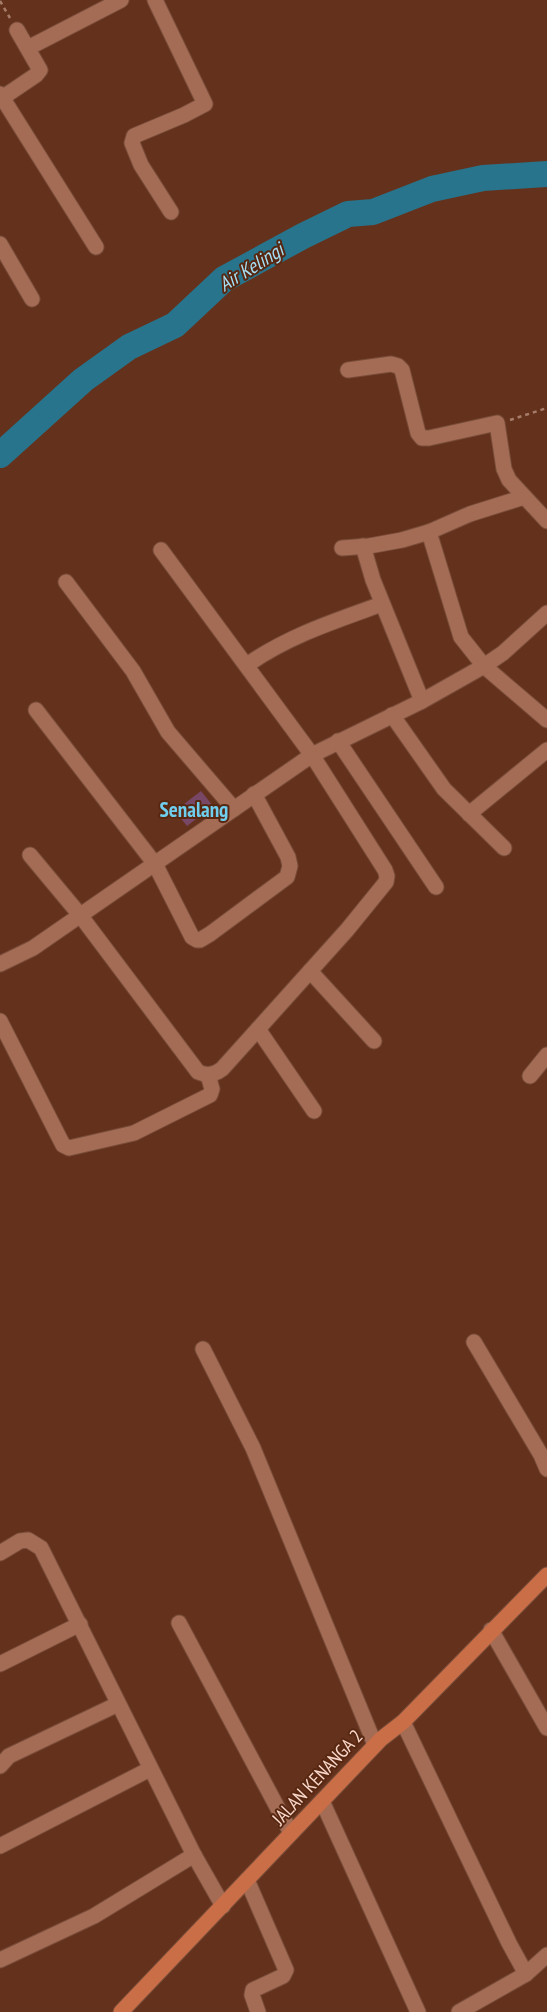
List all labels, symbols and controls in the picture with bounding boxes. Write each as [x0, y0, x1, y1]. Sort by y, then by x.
water label: Air Kelingi [214, 236, 291, 297]
district label: Senalang [160, 796, 228, 823]
street label: JALAN KENANGA 2 [266, 1724, 367, 1831]

